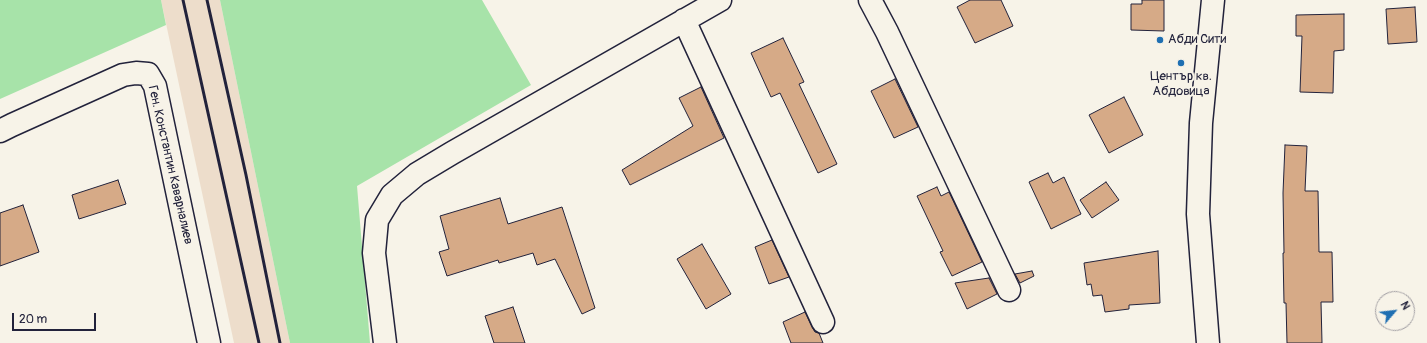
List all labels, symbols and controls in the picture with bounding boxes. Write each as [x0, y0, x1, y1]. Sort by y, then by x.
place label: Абди Сити [1168, 32, 1226, 48]
marker: Абди Сити [1155, 35, 1165, 45]
marker: Център кв. Абдовица [1176, 58, 1186, 68]
place label: Център кв. Абдовица [1150, 69, 1212, 100]
street label: Ген. Константин Каварналиев [144, 84, 196, 246]
north arrow [1375, 291, 1415, 331]
text: N [1398, 299, 1413, 312]
scale bar [14, 305, 98, 331]
text: 20 m [19, 312, 47, 327]

